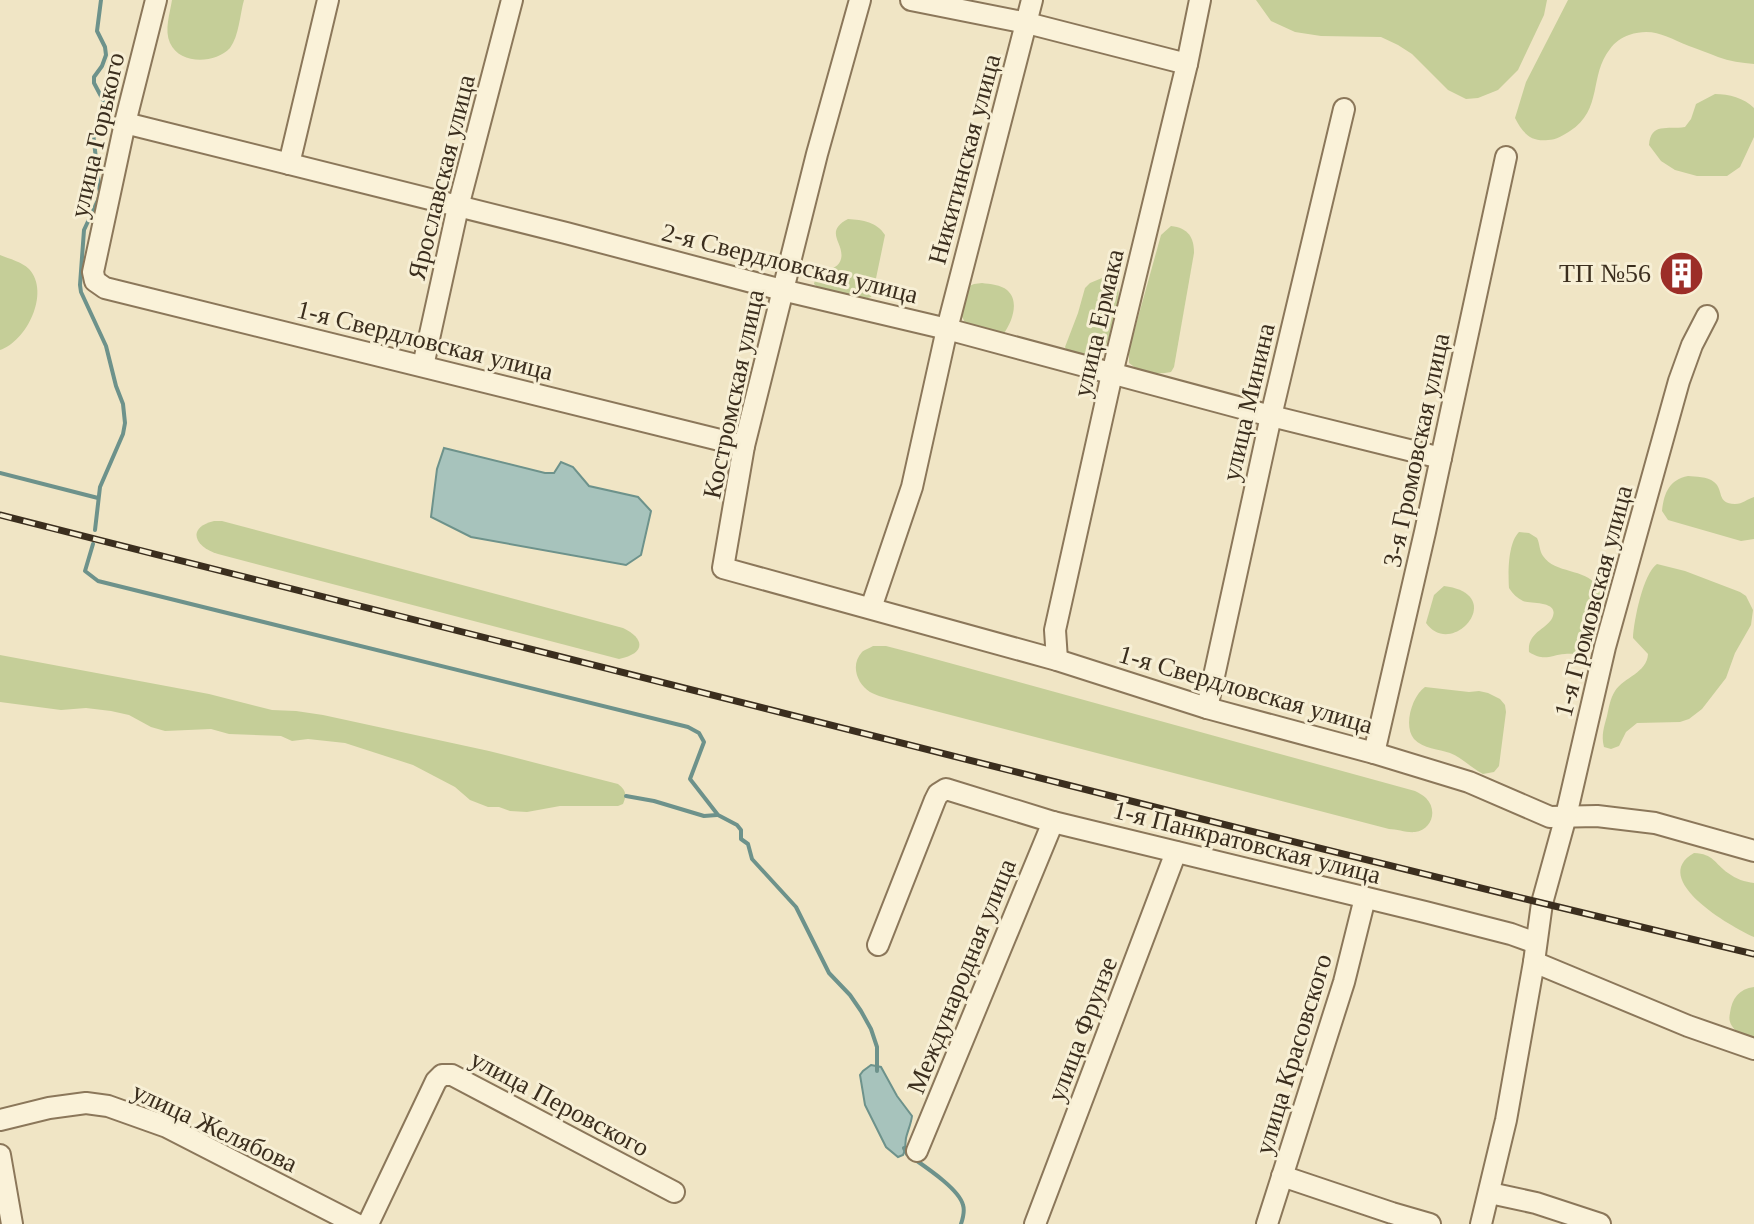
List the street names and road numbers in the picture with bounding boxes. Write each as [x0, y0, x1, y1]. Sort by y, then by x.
street label: улица Горького [64, 50, 131, 221]
street label: Никитинская улица [922, 50, 1007, 267]
street label: Ярославская улица [402, 71, 481, 283]
street label: 2-я Свердловская улица [659, 218, 921, 309]
street label: улица Ермака [1067, 246, 1130, 400]
street label: Костромская улица [697, 287, 770, 501]
street label: 1-я Свердловская улица [294, 295, 556, 386]
street label: улица Минина [1216, 320, 1281, 484]
street label: 3-я Громовская улица [1378, 330, 1456, 570]
street label: 1-я Громовская улица [1549, 482, 1638, 720]
street label: 1-я Свердловская улица [1115, 639, 1377, 740]
street label: 1-я Панкратовская улица [1110, 795, 1384, 890]
street label: Международная улица [901, 854, 1022, 1098]
street label: улица Красовского [1249, 950, 1338, 1158]
street label: улица Фрунзе [1042, 953, 1123, 1106]
street label: улица Перовского [466, 1044, 654, 1163]
street label: улица Желябова [128, 1077, 302, 1179]

